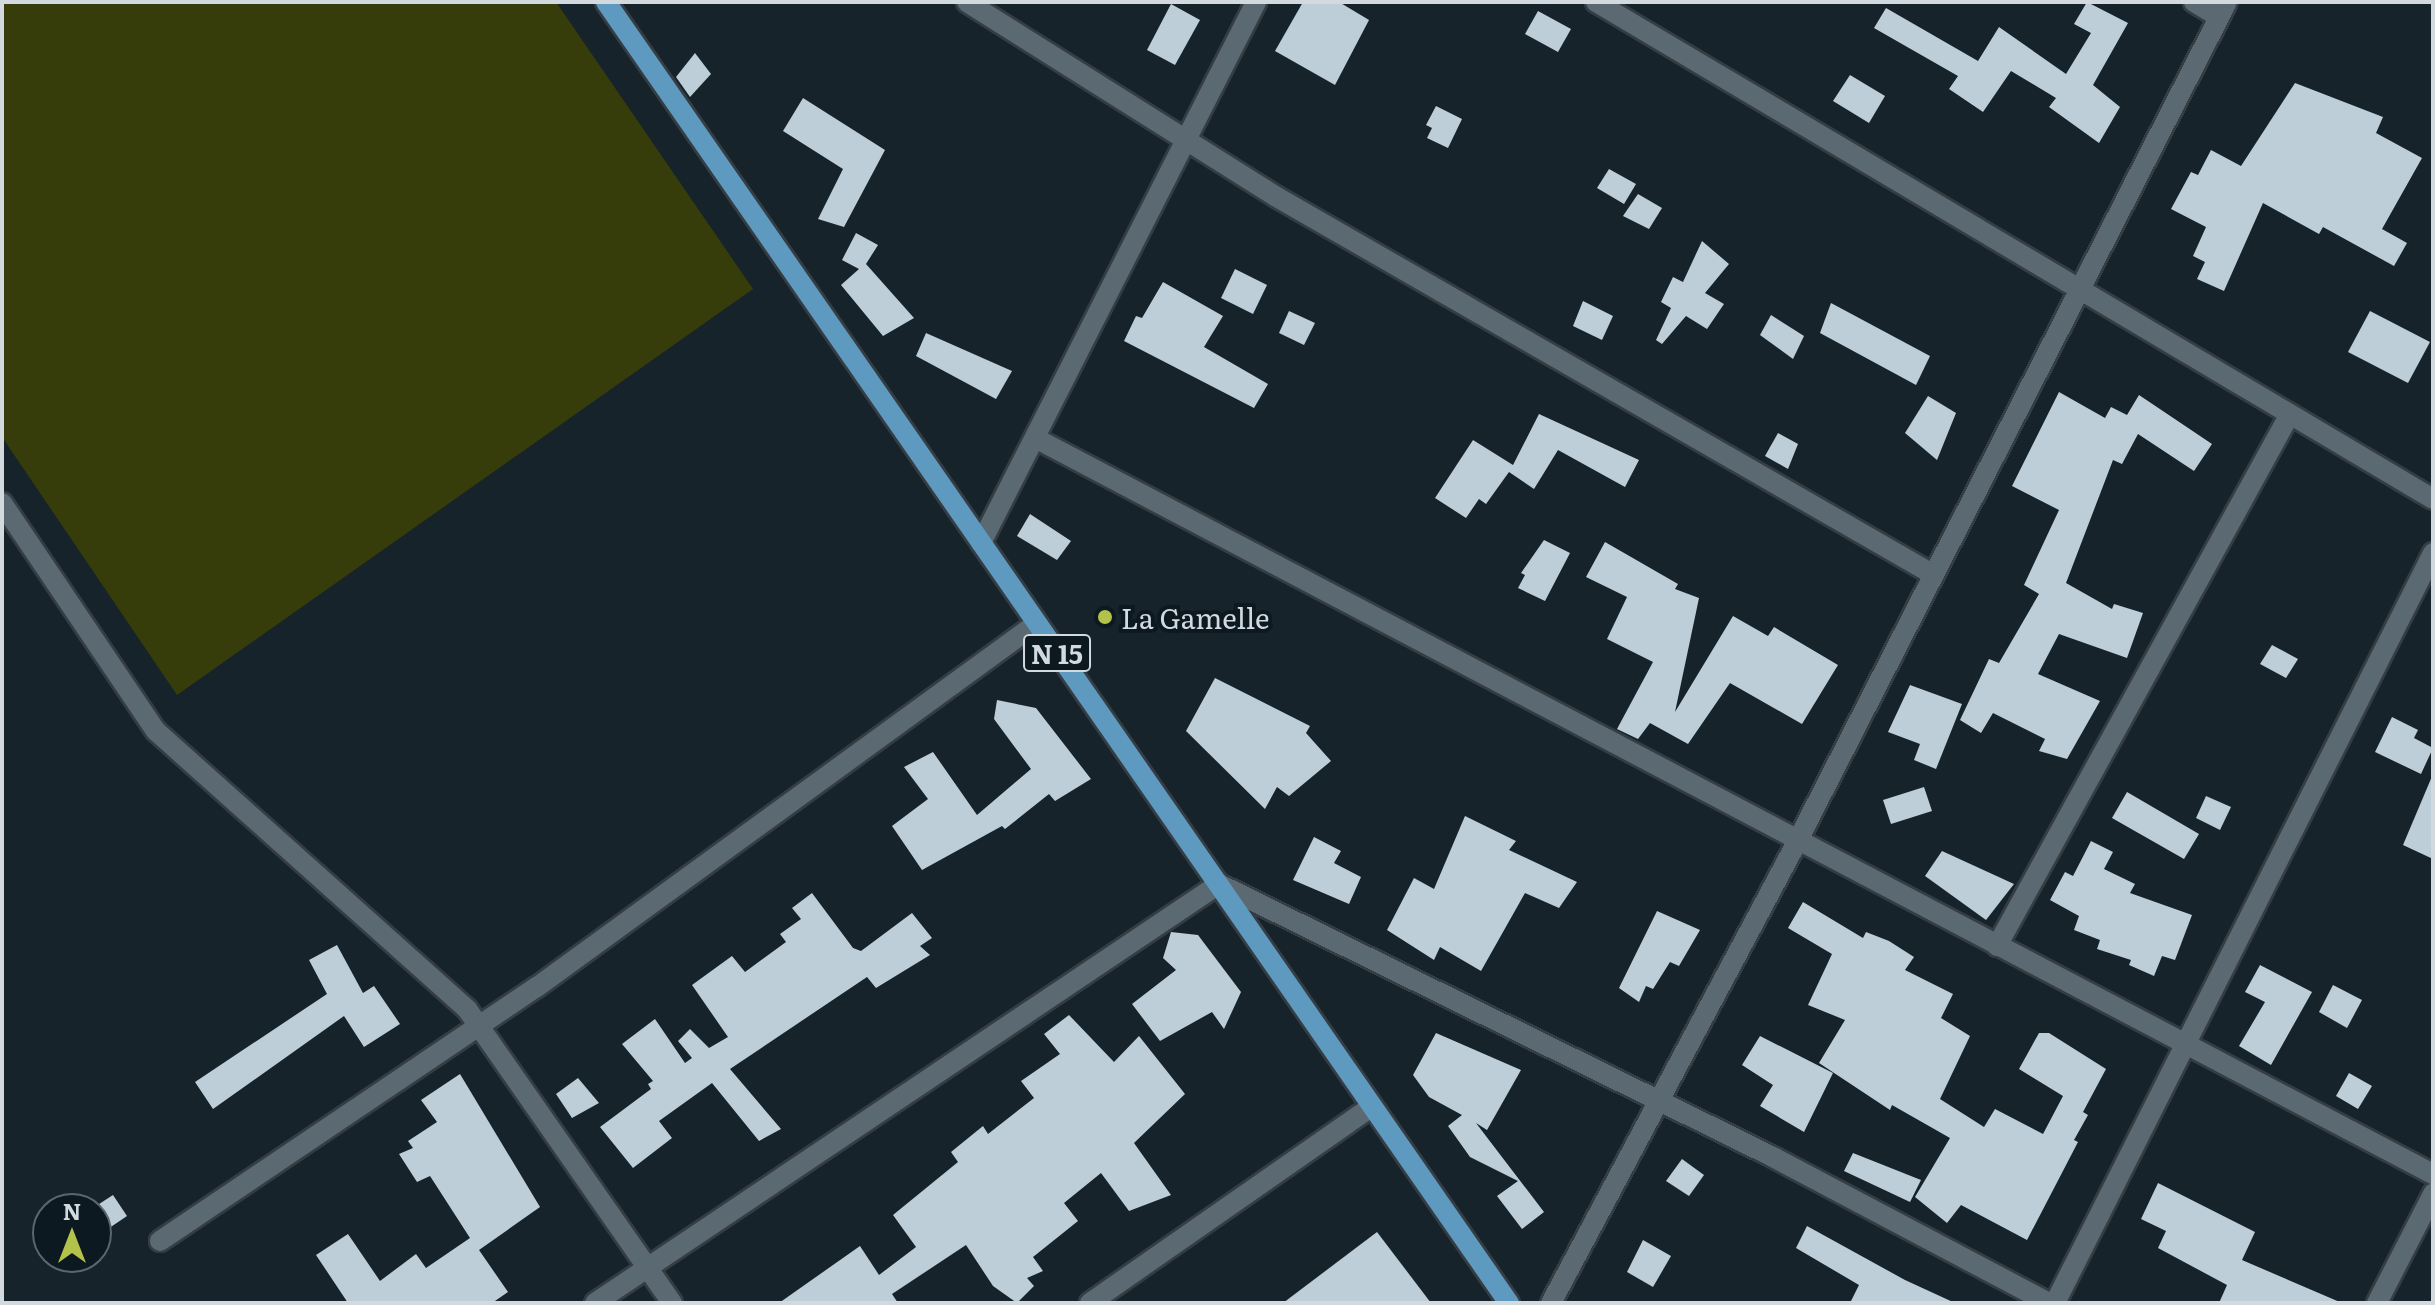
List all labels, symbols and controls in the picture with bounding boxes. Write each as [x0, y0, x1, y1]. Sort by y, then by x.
place label: La Gamelle [1121, 600, 1269, 634]
marker: La Gamelle [1096, 608, 1114, 626]
road number: N 15 [1023, 631, 1091, 675]
north arrow [32, 1193, 112, 1273]
text: N [63, 1194, 81, 1227]

